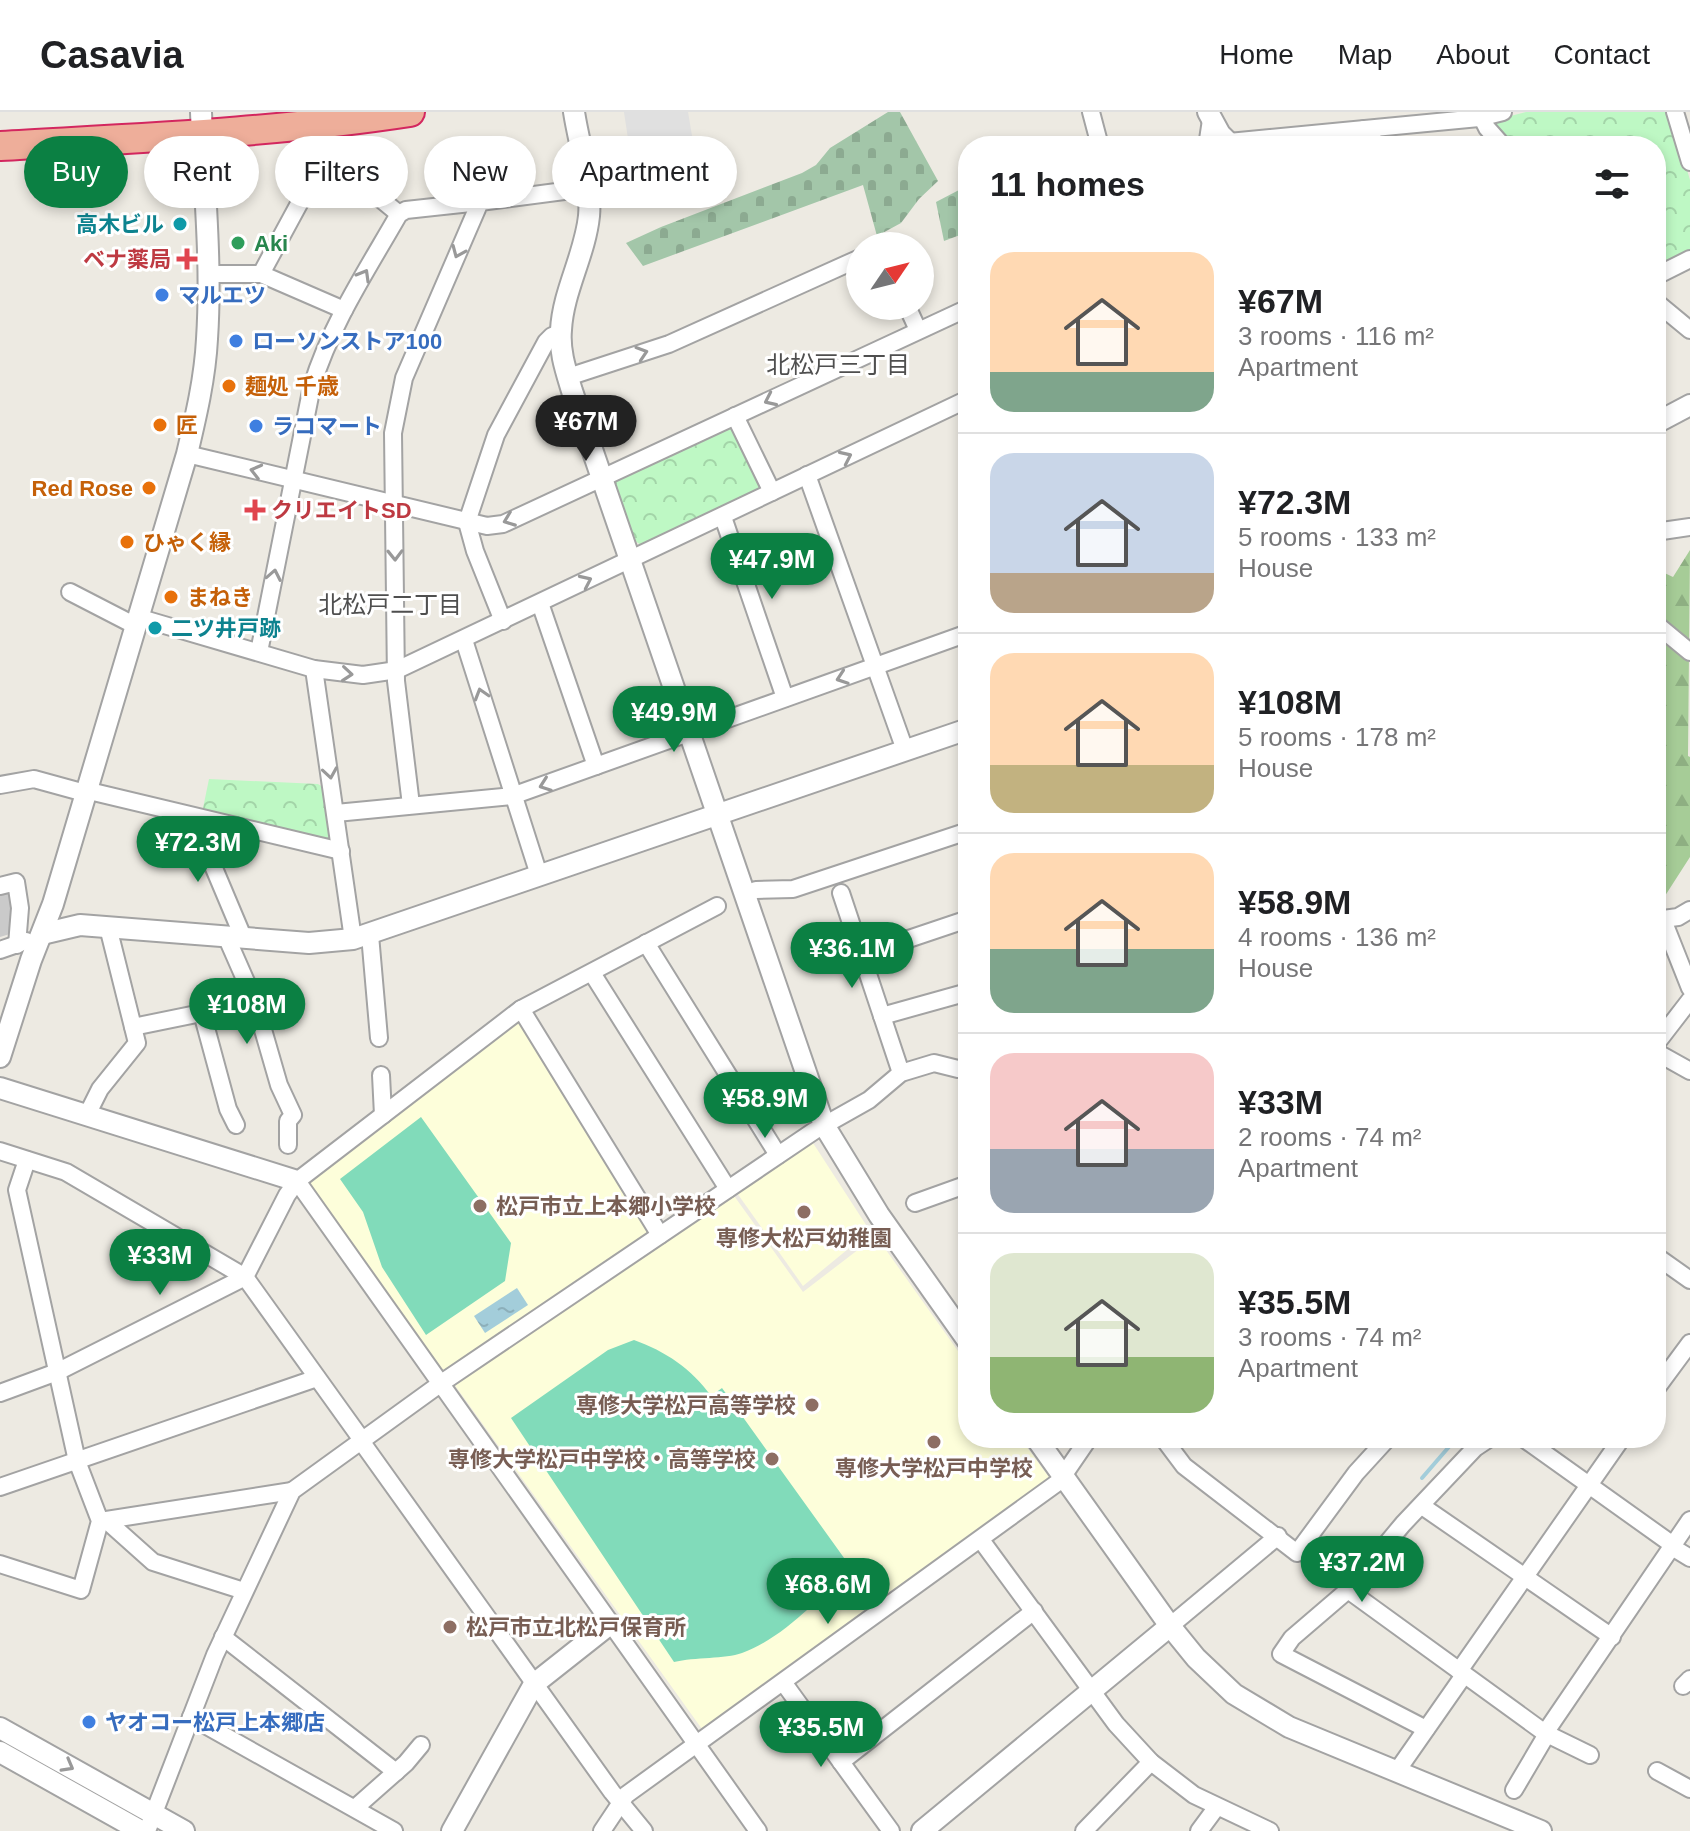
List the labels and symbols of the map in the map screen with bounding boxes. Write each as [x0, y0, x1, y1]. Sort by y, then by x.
place label: 高木ビル [76, 212, 164, 237]
marker: 高木ビル [171, 215, 189, 233]
place label: Aki [254, 231, 288, 256]
north arrow [846, 232, 934, 320]
marker: Aki [229, 234, 247, 252]
one-way arrow [452, 243, 468, 258]
place label: ベナ薬局 [83, 247, 171, 272]
marker: ベナ薬局 [178, 250, 196, 268]
one-way arrow [354, 269, 370, 284]
place label: マルエツ [178, 283, 266, 308]
marker: マルエツ [153, 286, 171, 304]
place label: ローソンストア100 [252, 329, 442, 354]
marker: ローソンストア100 [227, 332, 245, 350]
one-way arrow [634, 346, 648, 362]
district label: 北松戸三丁目 [766, 351, 910, 378]
place label: 麺処 千歳 [245, 374, 339, 399]
marker: 麺処 千歳 [220, 377, 238, 395]
one-way arrow [764, 390, 779, 406]
pin: ¥67M [539, 395, 633, 463]
place label: 匠 [176, 413, 198, 438]
place label: ラコマート [272, 414, 382, 439]
marker: 匠 [151, 416, 169, 434]
marker: ラコマート [247, 417, 265, 435]
one-way arrow [838, 451, 852, 467]
one-way arrow [250, 463, 264, 480]
place label: Red Rose [32, 476, 133, 501]
marker: Red Rose [140, 479, 158, 497]
place label: クリエイトSD [271, 498, 412, 523]
marker: クリエイトSD [246, 501, 264, 519]
one-way arrow [503, 510, 517, 527]
place label: ひゃく縁 [143, 530, 231, 555]
marker: ひゃく縁 [118, 533, 136, 551]
pin: ¥47.9M [707, 533, 837, 601]
one-way arrow [386, 549, 403, 562]
one-way arrow [265, 569, 282, 582]
one-way arrow [578, 575, 593, 591]
place label: まねき [187, 585, 253, 610]
marker: まねき [162, 588, 180, 606]
district label: 北松戸二丁目 [318, 591, 462, 618]
place label: 二ツ井戸跡 [171, 616, 281, 641]
marker: 二ツ井戸跡 [146, 619, 164, 637]
one-way arrow [341, 665, 354, 682]
one-way arrow [836, 669, 850, 685]
pin: ¥49.9M [609, 686, 739, 754]
one-way arrow [474, 688, 490, 702]
one-way arrow [321, 767, 338, 780]
one-way arrow [538, 775, 552, 792]
pin: ¥72.3M [133, 816, 263, 884]
pin: ¥36.1M [787, 922, 917, 990]
pin: ¥108M [191, 978, 303, 1046]
pin: ¥58.9M [700, 1072, 830, 1140]
place label: 松戸市立上本郷小学校 [496, 1194, 716, 1219]
marker: 松戸市立上本郷小学校 [471, 1197, 489, 1215]
marker: 専修大松戸幼稚園 [795, 1203, 813, 1221]
place label: 専修大松戸幼稚園 [716, 1226, 892, 1251]
pin: ¥33M [113, 1229, 207, 1297]
place label: 専修大学松戸高等学校 [576, 1393, 796, 1418]
marker: 専修大学松戸高等学校 [803, 1396, 821, 1414]
marker: 専修大学松戸中学校 [925, 1433, 943, 1451]
place label: 専修大学松戸中学校・高等学校 [448, 1447, 756, 1472]
marker: 専修大学松戸中学校・高等学校 [763, 1450, 781, 1468]
place label: 専修大学松戸中学校 [835, 1456, 1033, 1481]
pin: ¥37.2M [1297, 1536, 1427, 1604]
pin: ¥68.6M [763, 1558, 893, 1626]
place label: 松戸市立北松戸保育所 [466, 1615, 686, 1640]
marker: 松戸市立北松戸保育所 [441, 1618, 459, 1636]
pin: ¥35.5M [756, 1701, 886, 1769]
place label: ヤオコー松戸上本郷店 [105, 1710, 325, 1735]
marker: ヤオコー松戸上本郷店 [80, 1713, 98, 1731]
one-way arrow [59, 1756, 74, 1772]

